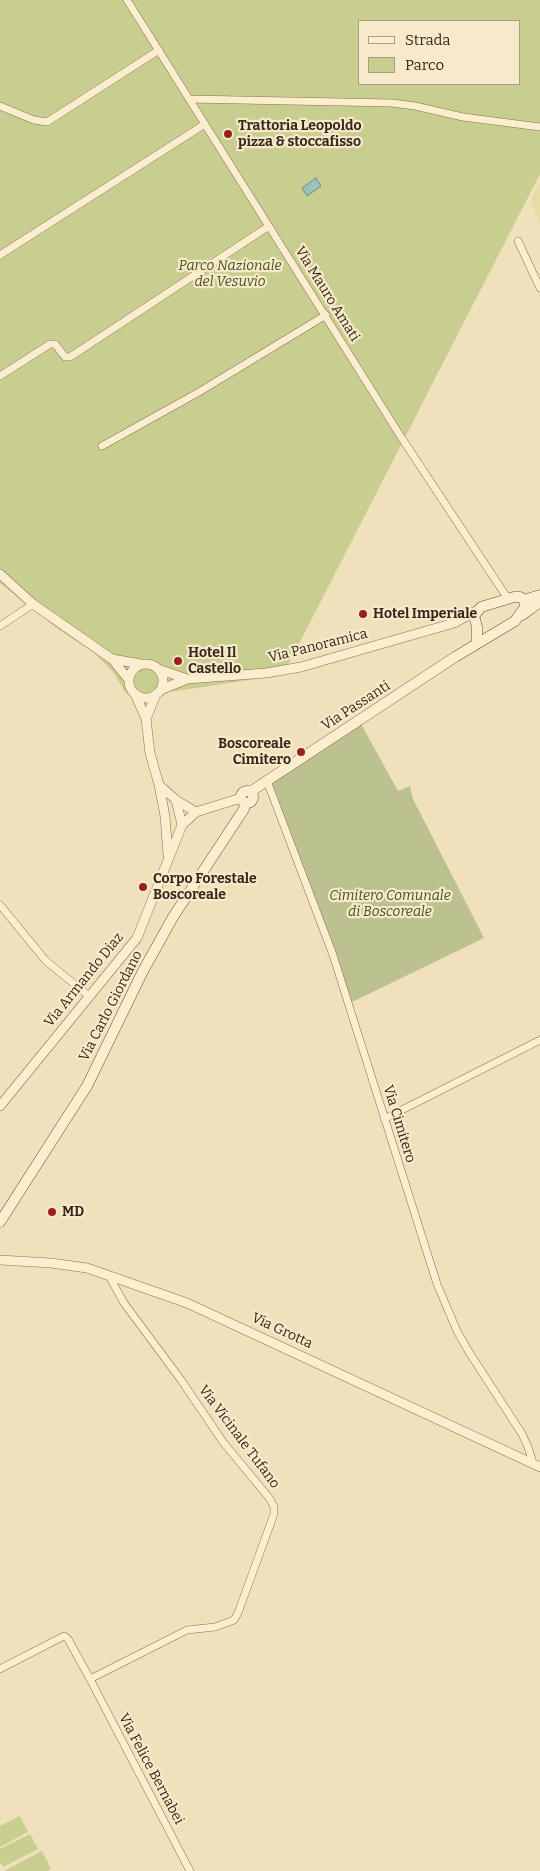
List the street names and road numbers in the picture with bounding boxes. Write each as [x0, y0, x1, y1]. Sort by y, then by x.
street label: Via Mauro Amati [291, 243, 363, 345]
street label: Via Panoramica [267, 626, 369, 666]
street label: Via Passanti [319, 678, 393, 734]
street label: Via Armando Diaz [41, 929, 127, 1031]
street label: Via Carlo Giordano [76, 948, 146, 1064]
street label: Via Cimitero [379, 1083, 419, 1165]
street label: Via Grotta [249, 1310, 315, 1352]
street label: Via Vicinale Tufano [195, 1382, 283, 1492]
street label: Via Felice Bernabei [115, 1711, 187, 1827]

